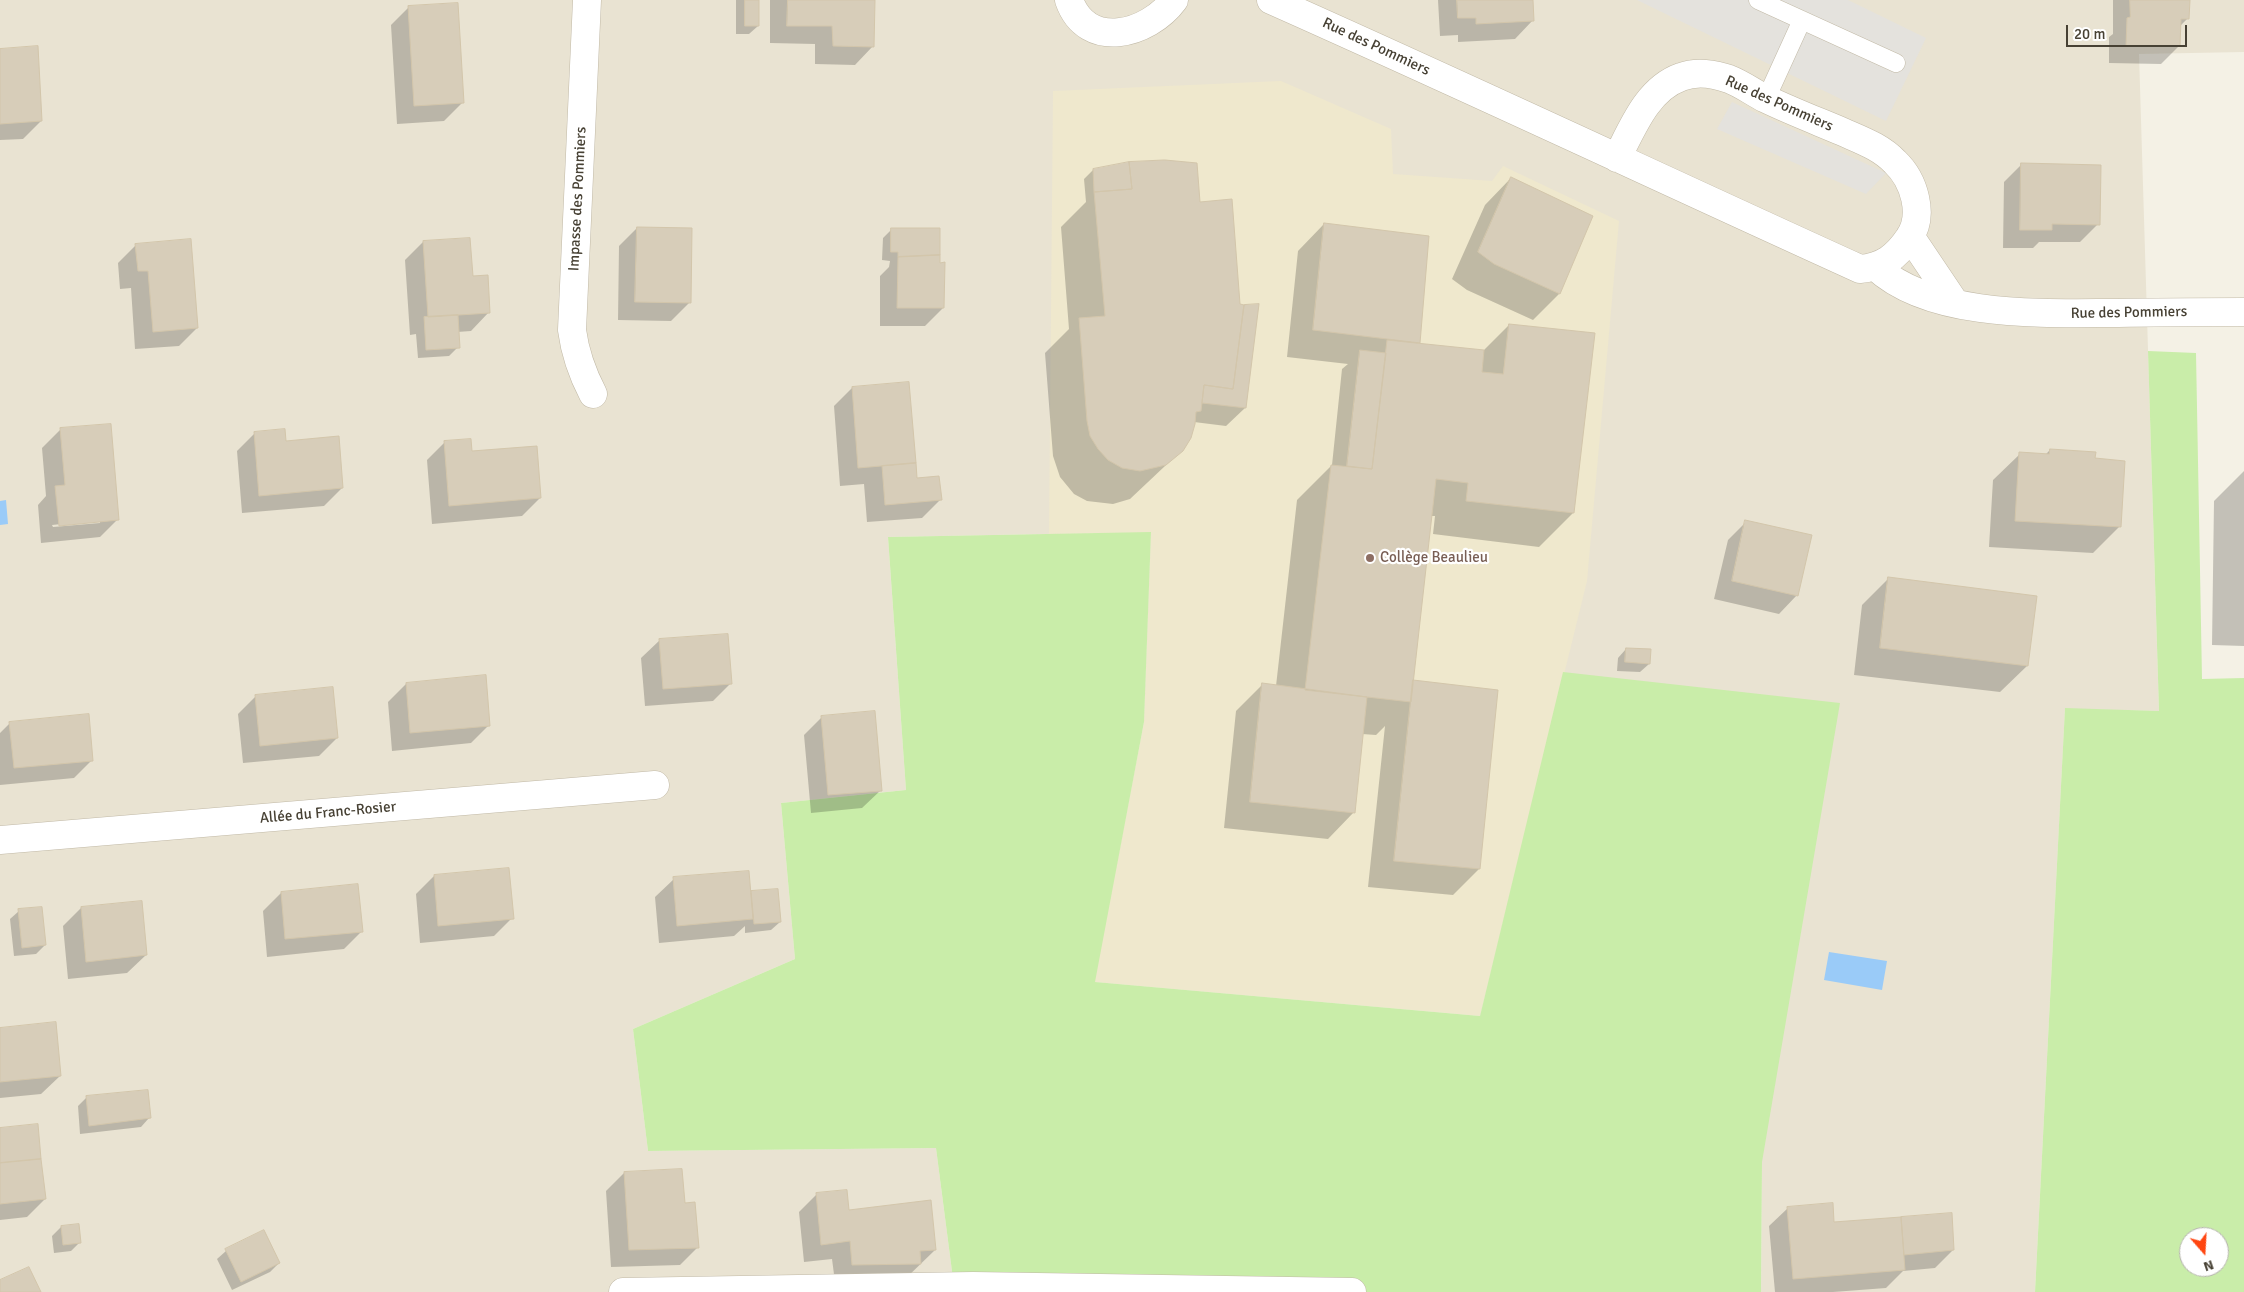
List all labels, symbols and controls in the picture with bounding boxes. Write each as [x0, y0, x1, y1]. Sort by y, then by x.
street label: Rue des Pommiers [1319, 14, 1433, 80]
scale bar [2069, 15, 2190, 47]
text: 20 m [2074, 25, 2105, 43]
street label: Rue des Pommiers [1722, 72, 1836, 136]
street label: Impasse des Pommiers [565, 126, 591, 272]
street label: Rue des Pommiers [2071, 303, 2187, 323]
place label: Collège Beaulieu [1380, 549, 1488, 567]
marker: Collège Beaulieu [1364, 552, 1376, 564]
street label: Allée du Franc-Rosier [259, 798, 397, 828]
north arrow [2179, 1227, 2229, 1277]
text: N [2201, 1256, 2216, 1275]

